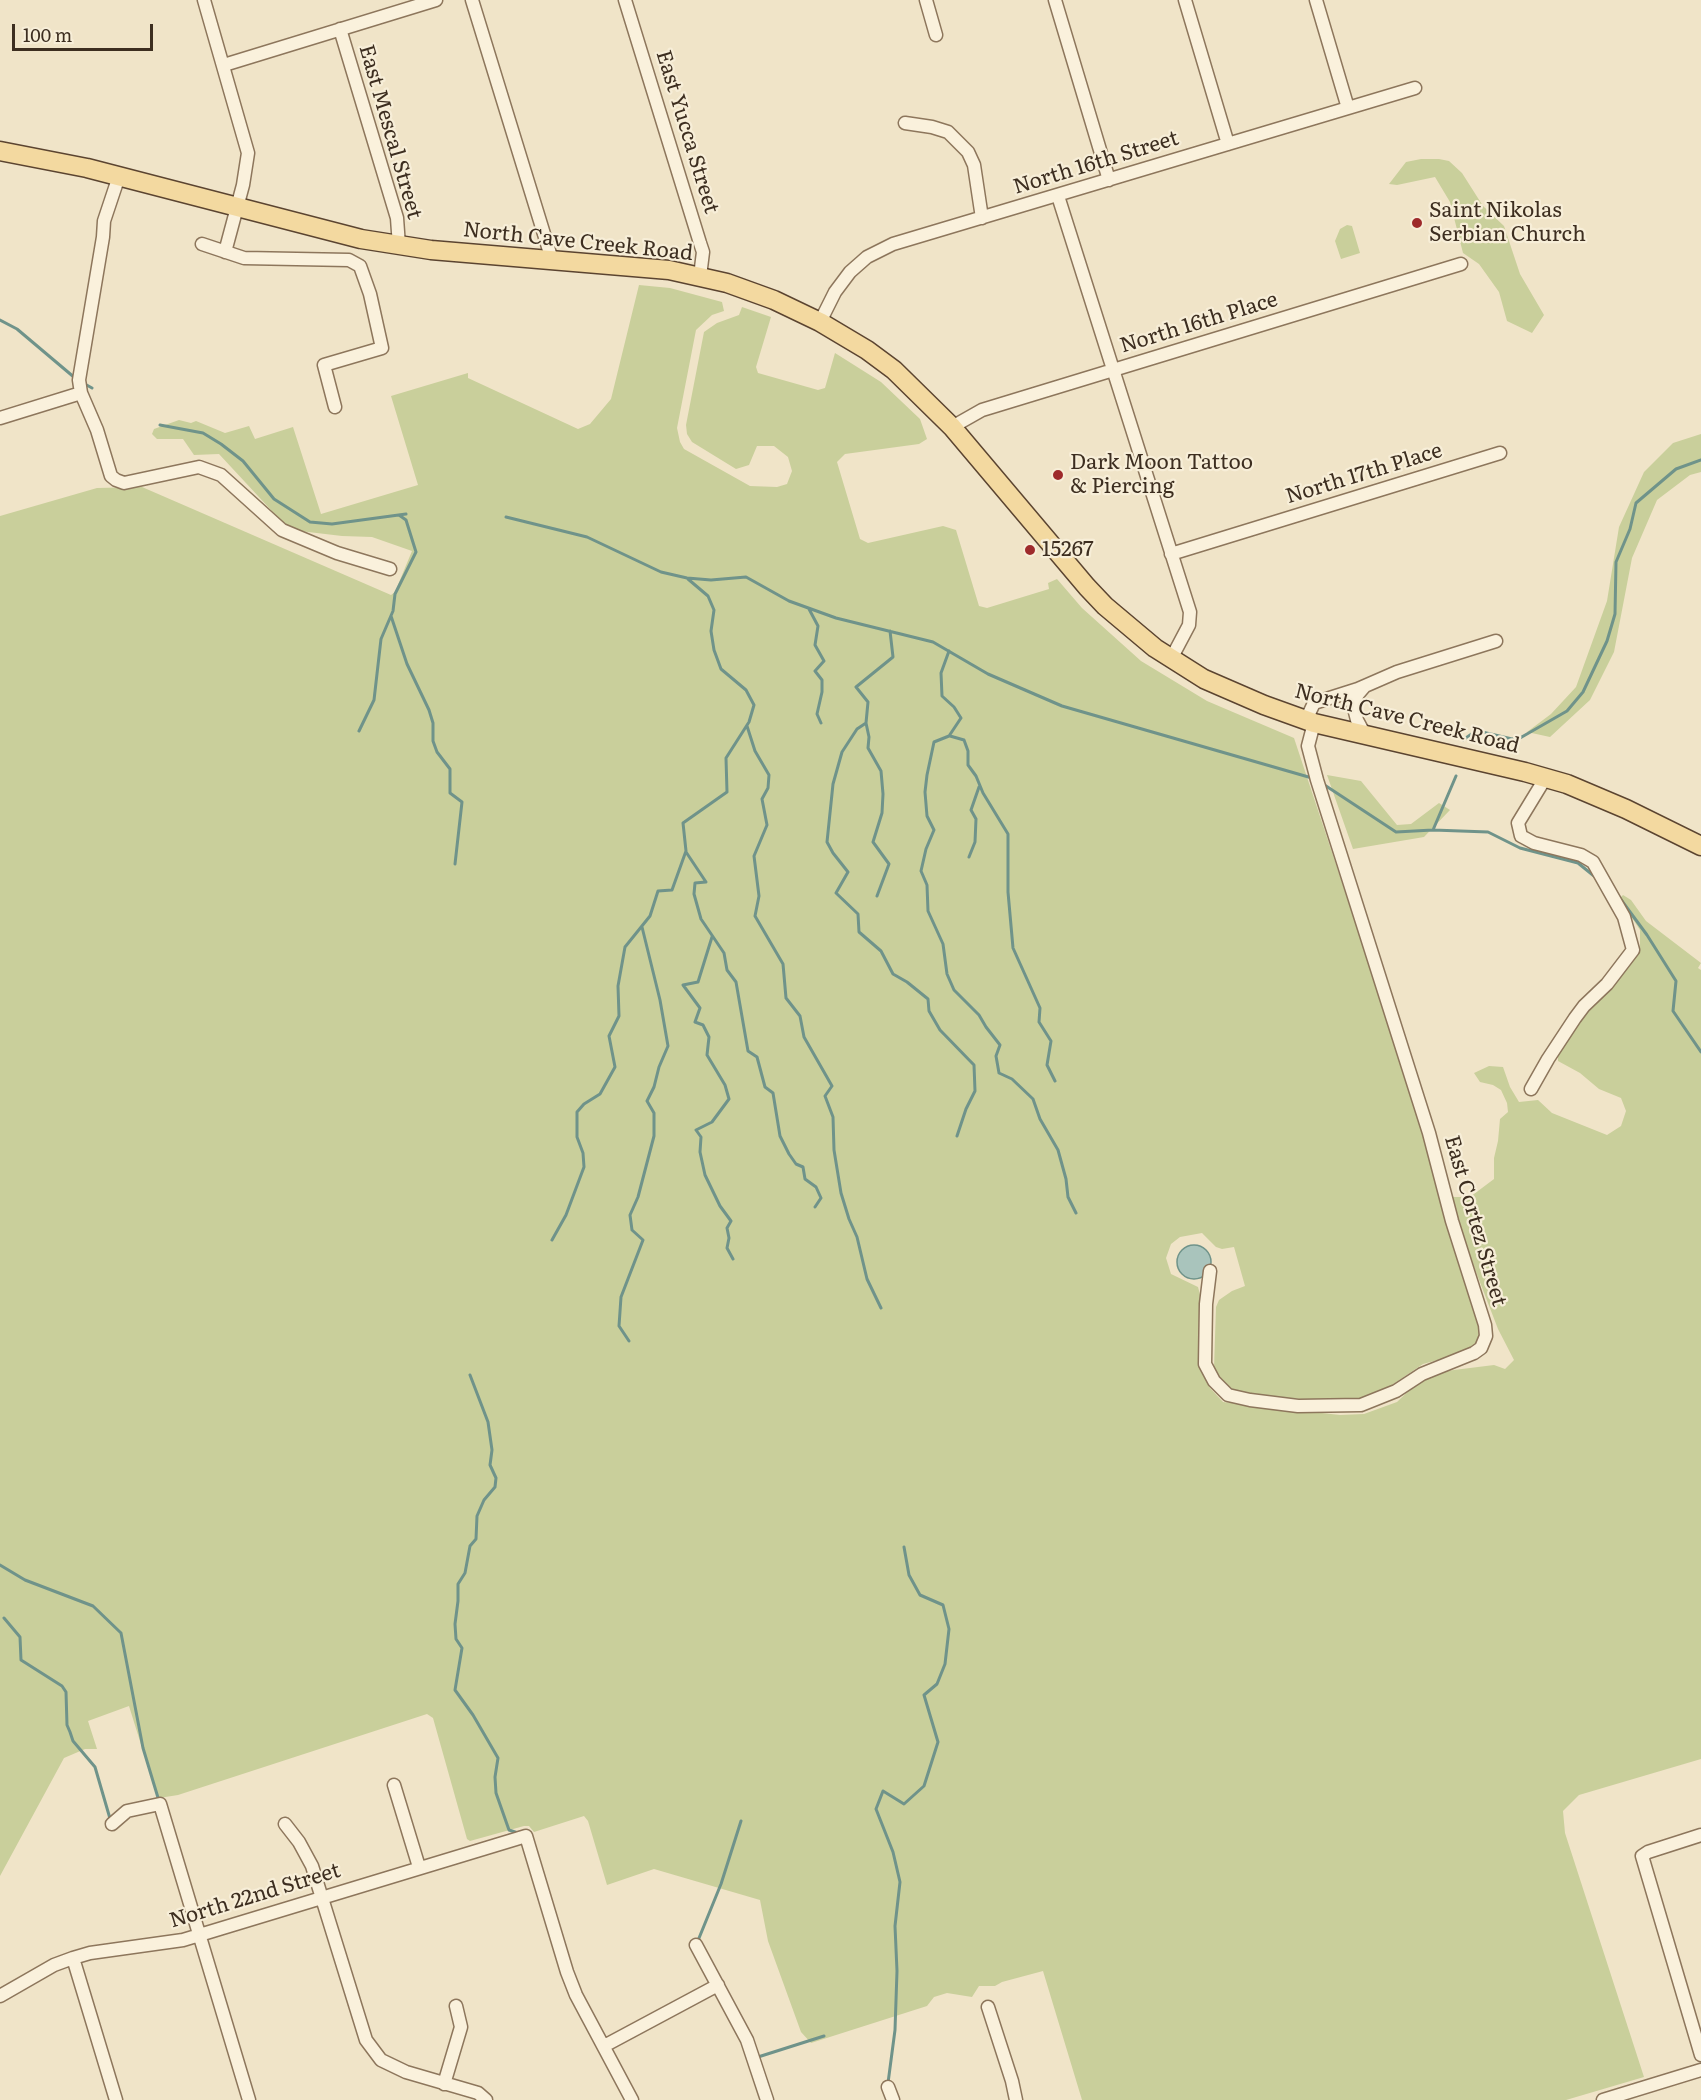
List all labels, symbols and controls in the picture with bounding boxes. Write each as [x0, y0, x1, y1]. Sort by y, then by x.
scale bar [15, 12, 156, 50]
text: 100 m [23, 21, 72, 48]
street label: East Mescal Street [353, 42, 427, 222]
street label: East Yucca Street [650, 47, 724, 217]
street label: North 16th Street [1010, 126, 1182, 200]
place label: Saint Nikolas Serbian Church [1429, 198, 1586, 248]
marker: Saint Nikolas Serbian Church [1410, 216, 1424, 230]
street label: North Cave Creek Road [462, 217, 694, 267]
street label: North 16th Place [1117, 287, 1281, 359]
street label: North 17th Place [1283, 438, 1445, 510]
place label: Dark Moon Tattoo & Piercing [1070, 450, 1253, 500]
marker: Dark Moon Tattoo & Piercing [1051, 468, 1065, 482]
place label: 15267 [1042, 537, 1094, 563]
marker: 15267 [1023, 543, 1037, 557]
street label: North Cave Creek Road [1292, 679, 1522, 759]
street label: East Cortez Street [1439, 1133, 1511, 1309]
street label: North 22nd Street [167, 1858, 343, 1934]

